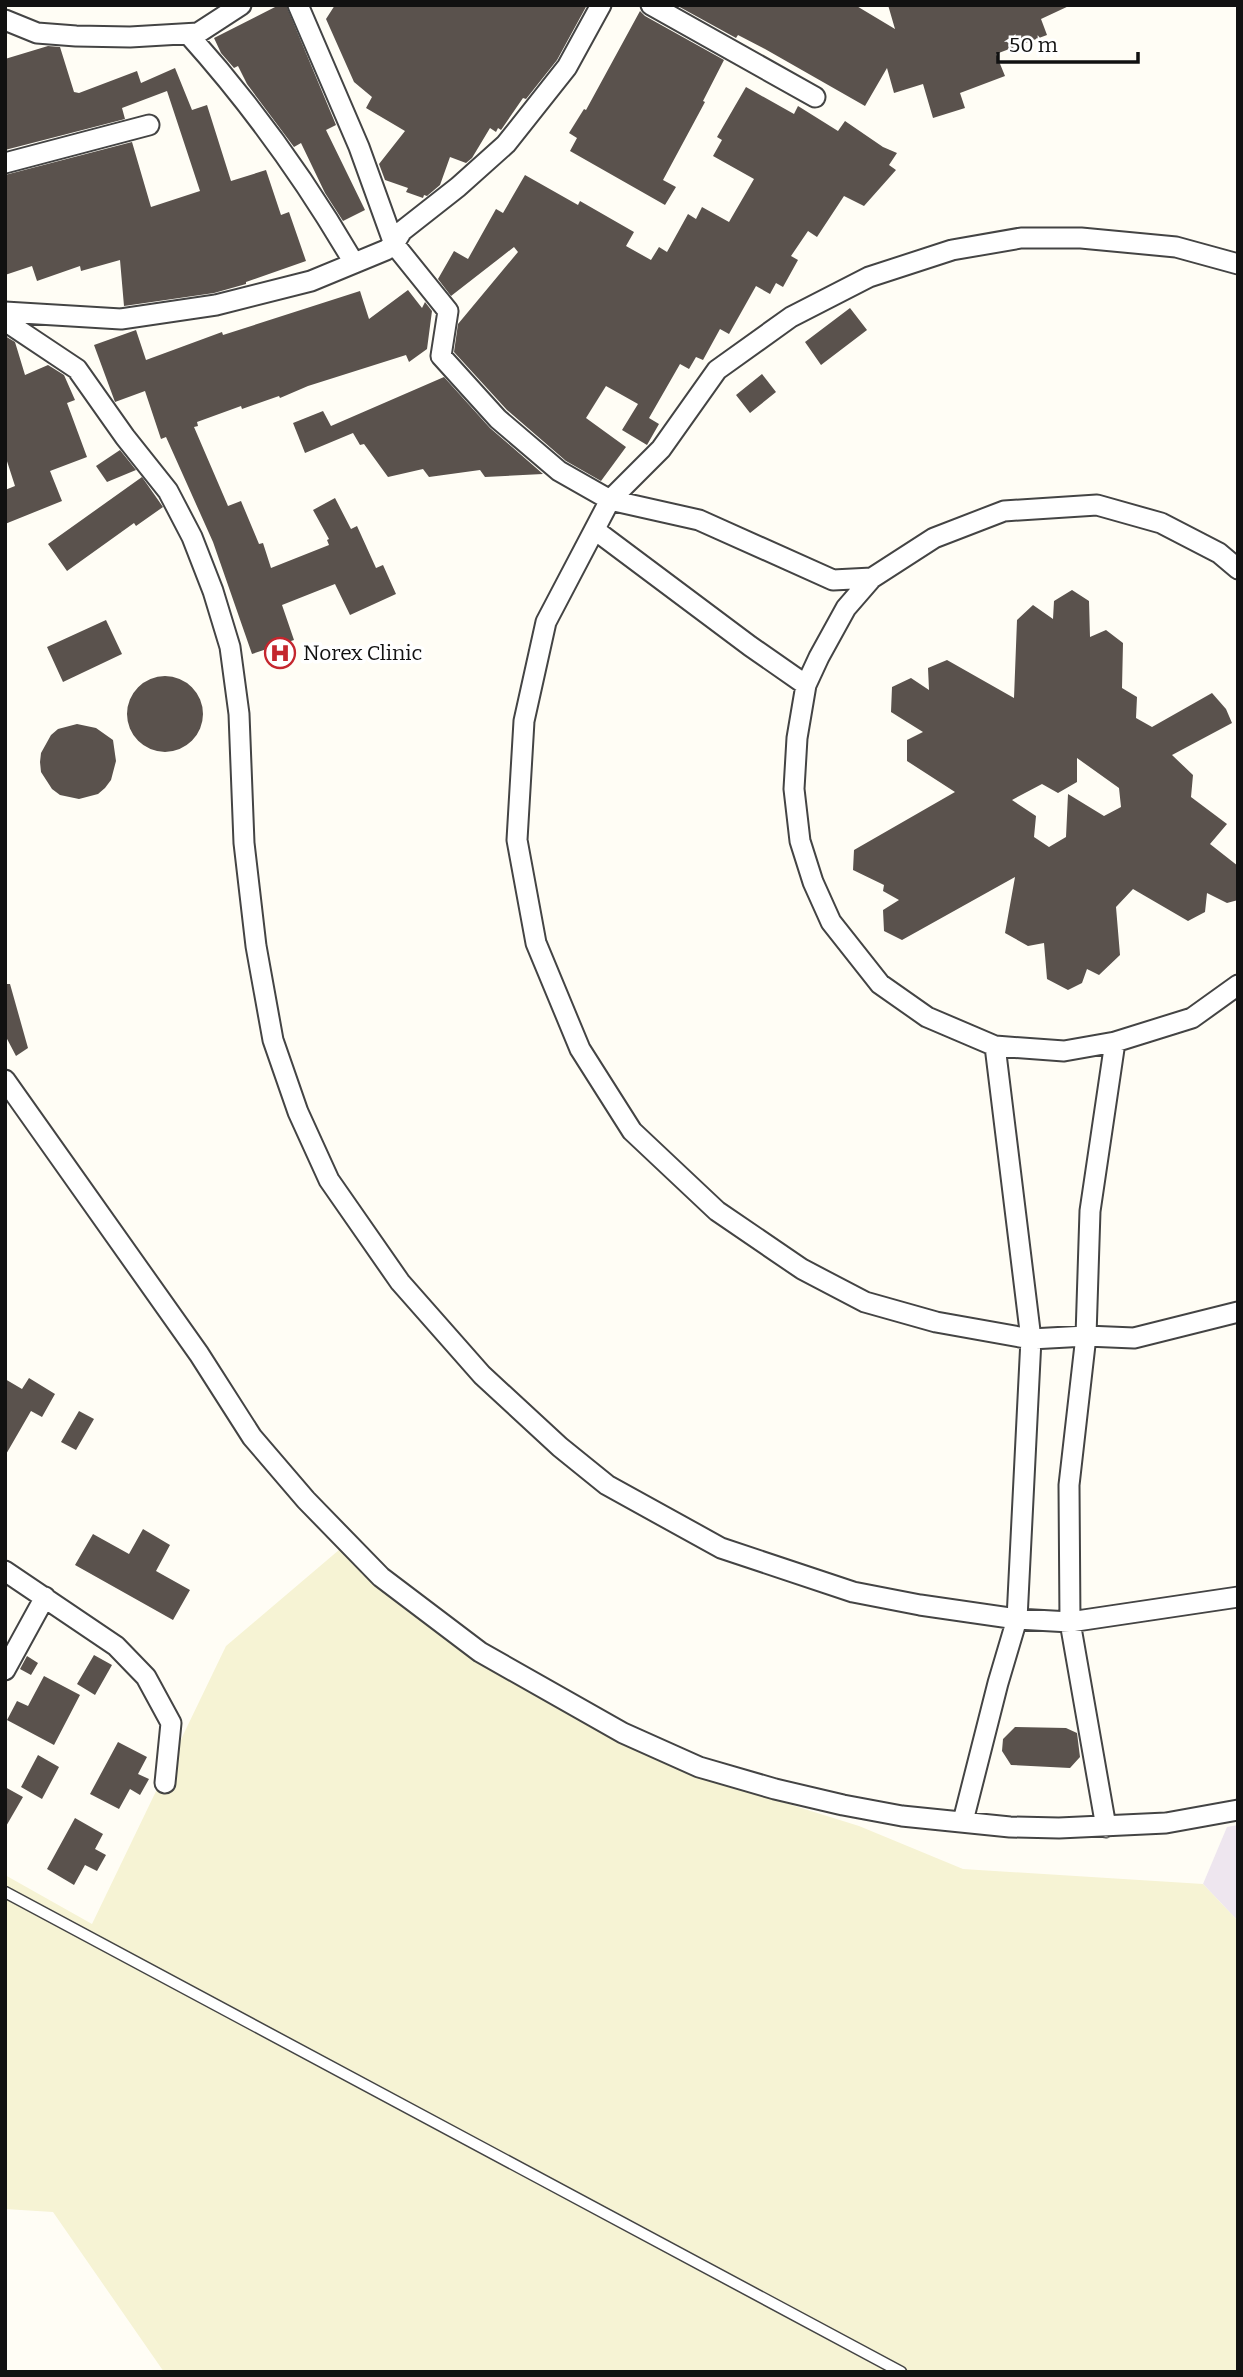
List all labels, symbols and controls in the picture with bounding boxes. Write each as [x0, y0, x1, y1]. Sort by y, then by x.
scale bar [998, 21, 1138, 65]
text: 50 m [1009, 32, 1058, 58]
hospital icon: Norex Clinic [263, 636, 297, 670]
place label: Norex Clinic [303, 640, 423, 666]

